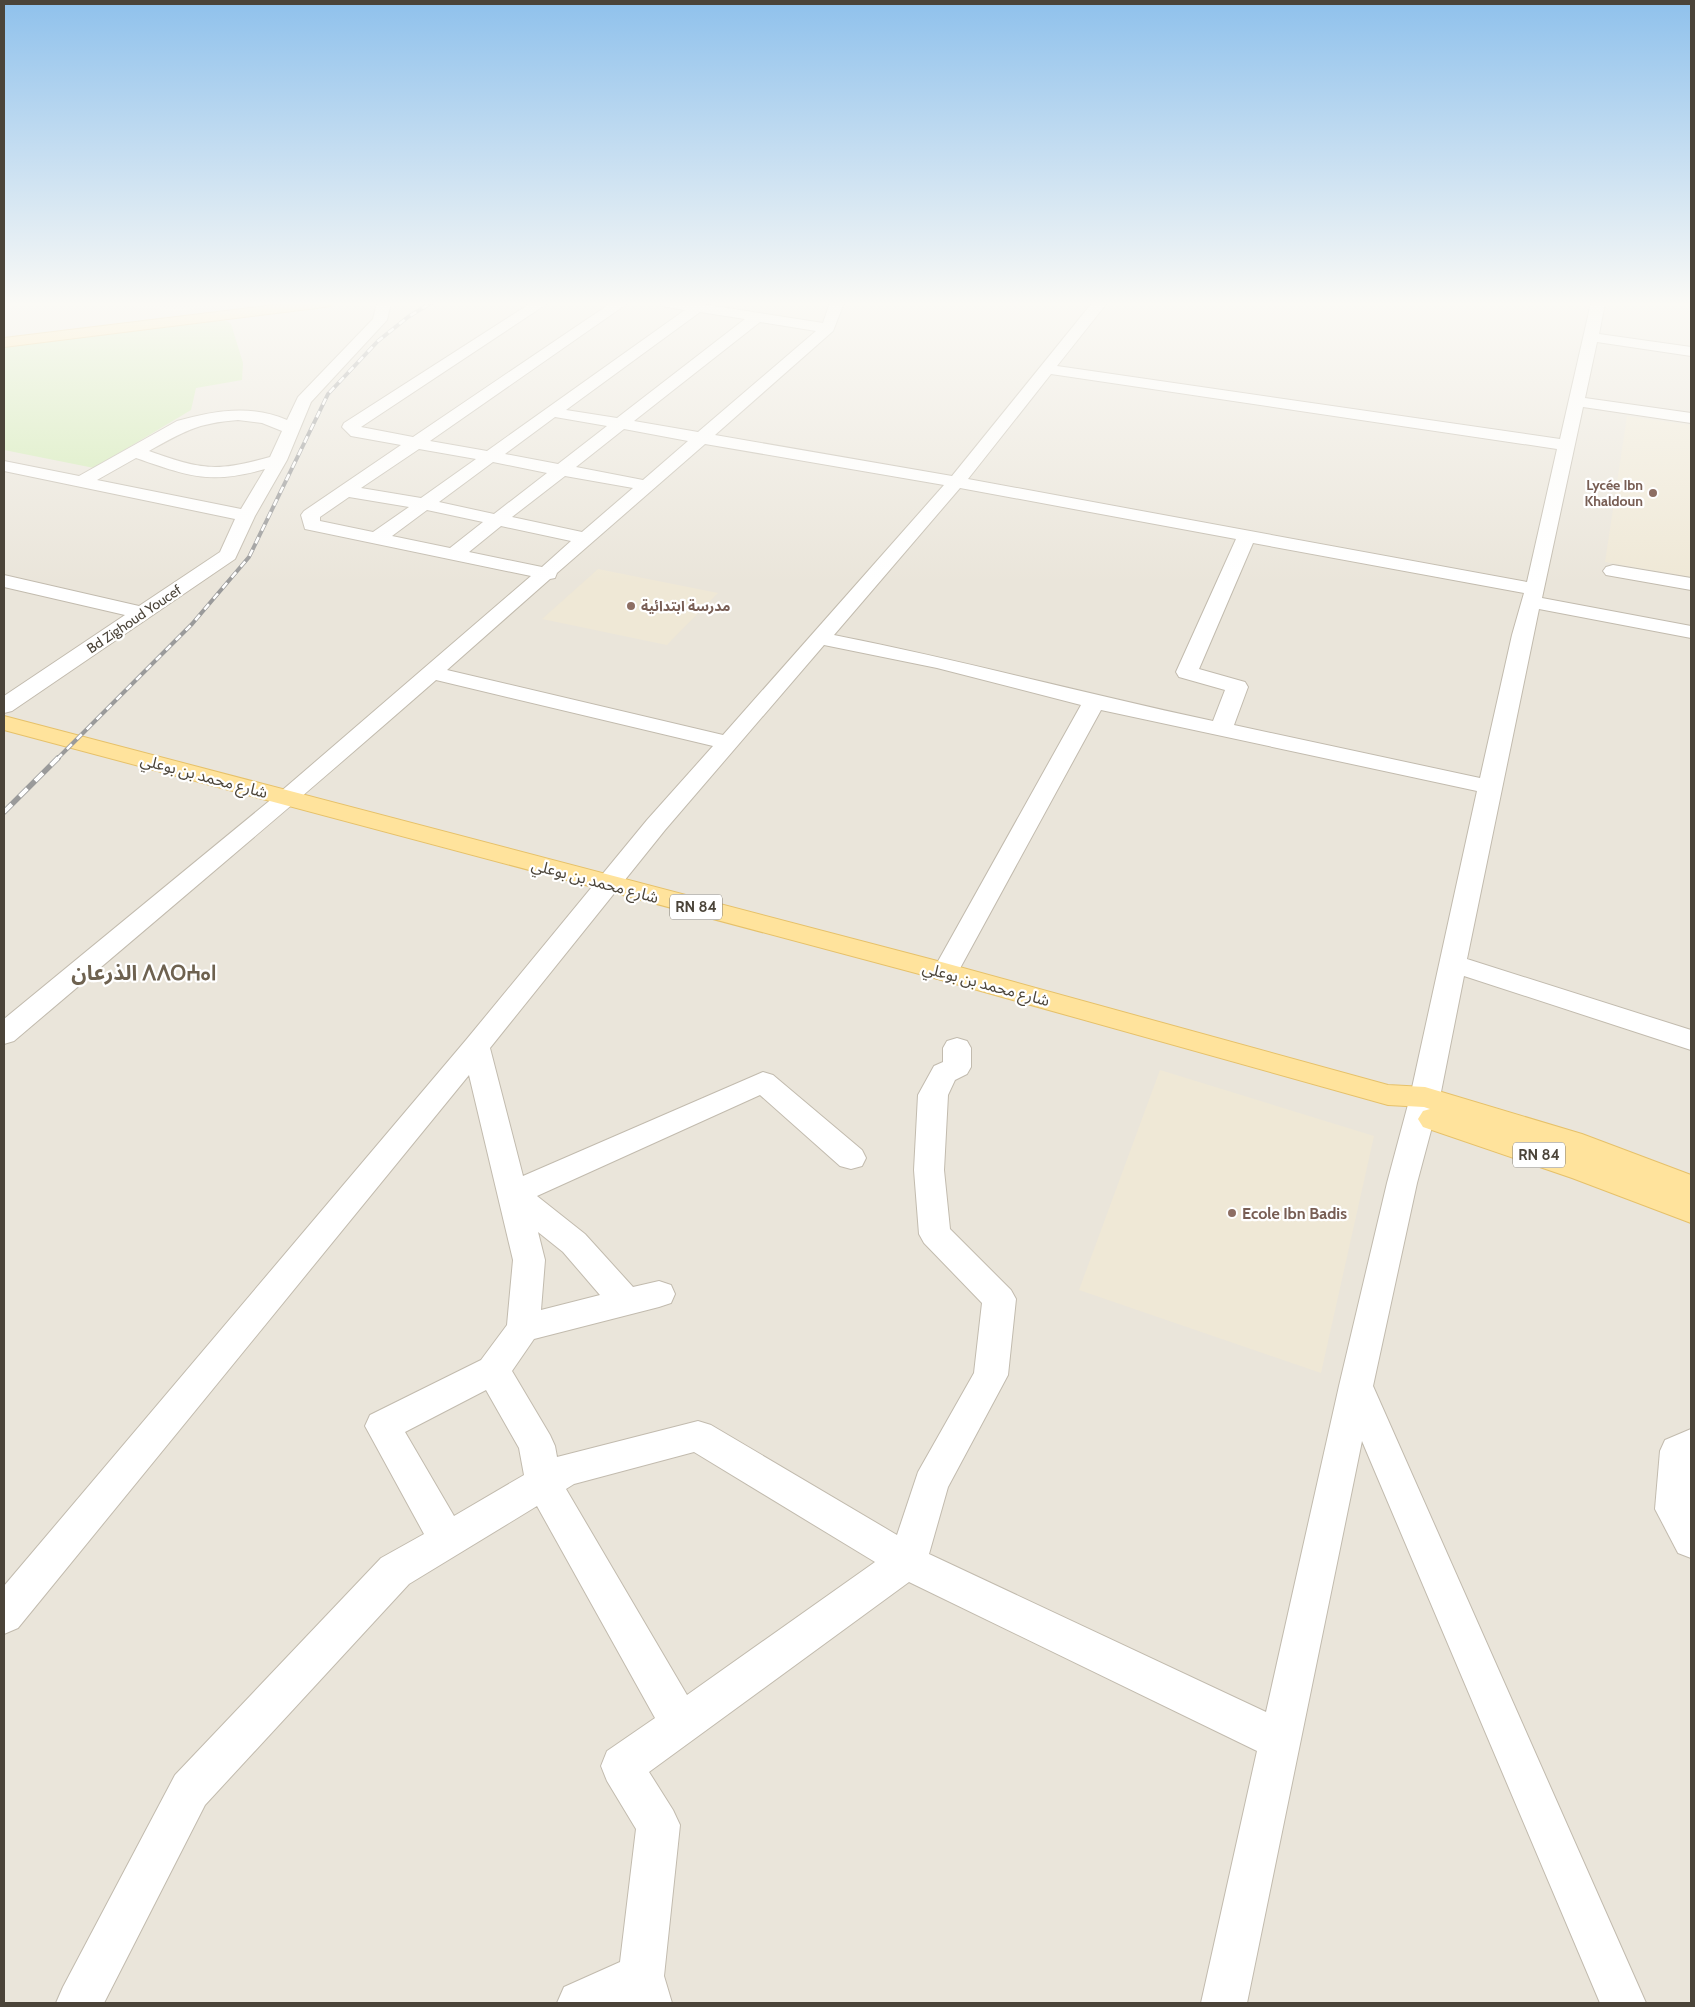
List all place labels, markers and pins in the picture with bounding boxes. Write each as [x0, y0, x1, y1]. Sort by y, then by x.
place label: Lycée Ibn Khaldoun [1584, 476, 1643, 510]
marker: Lycée Ibn Khaldoun [1647, 487, 1659, 499]
place label: مدرسة ابتدائية [641, 597, 730, 615]
marker: مدرسة ابتدائية [625, 600, 637, 612]
place label: Ecole Ibn Badis [1242, 1204, 1347, 1223]
marker: Ecole Ibn Badis [1226, 1207, 1238, 1219]

